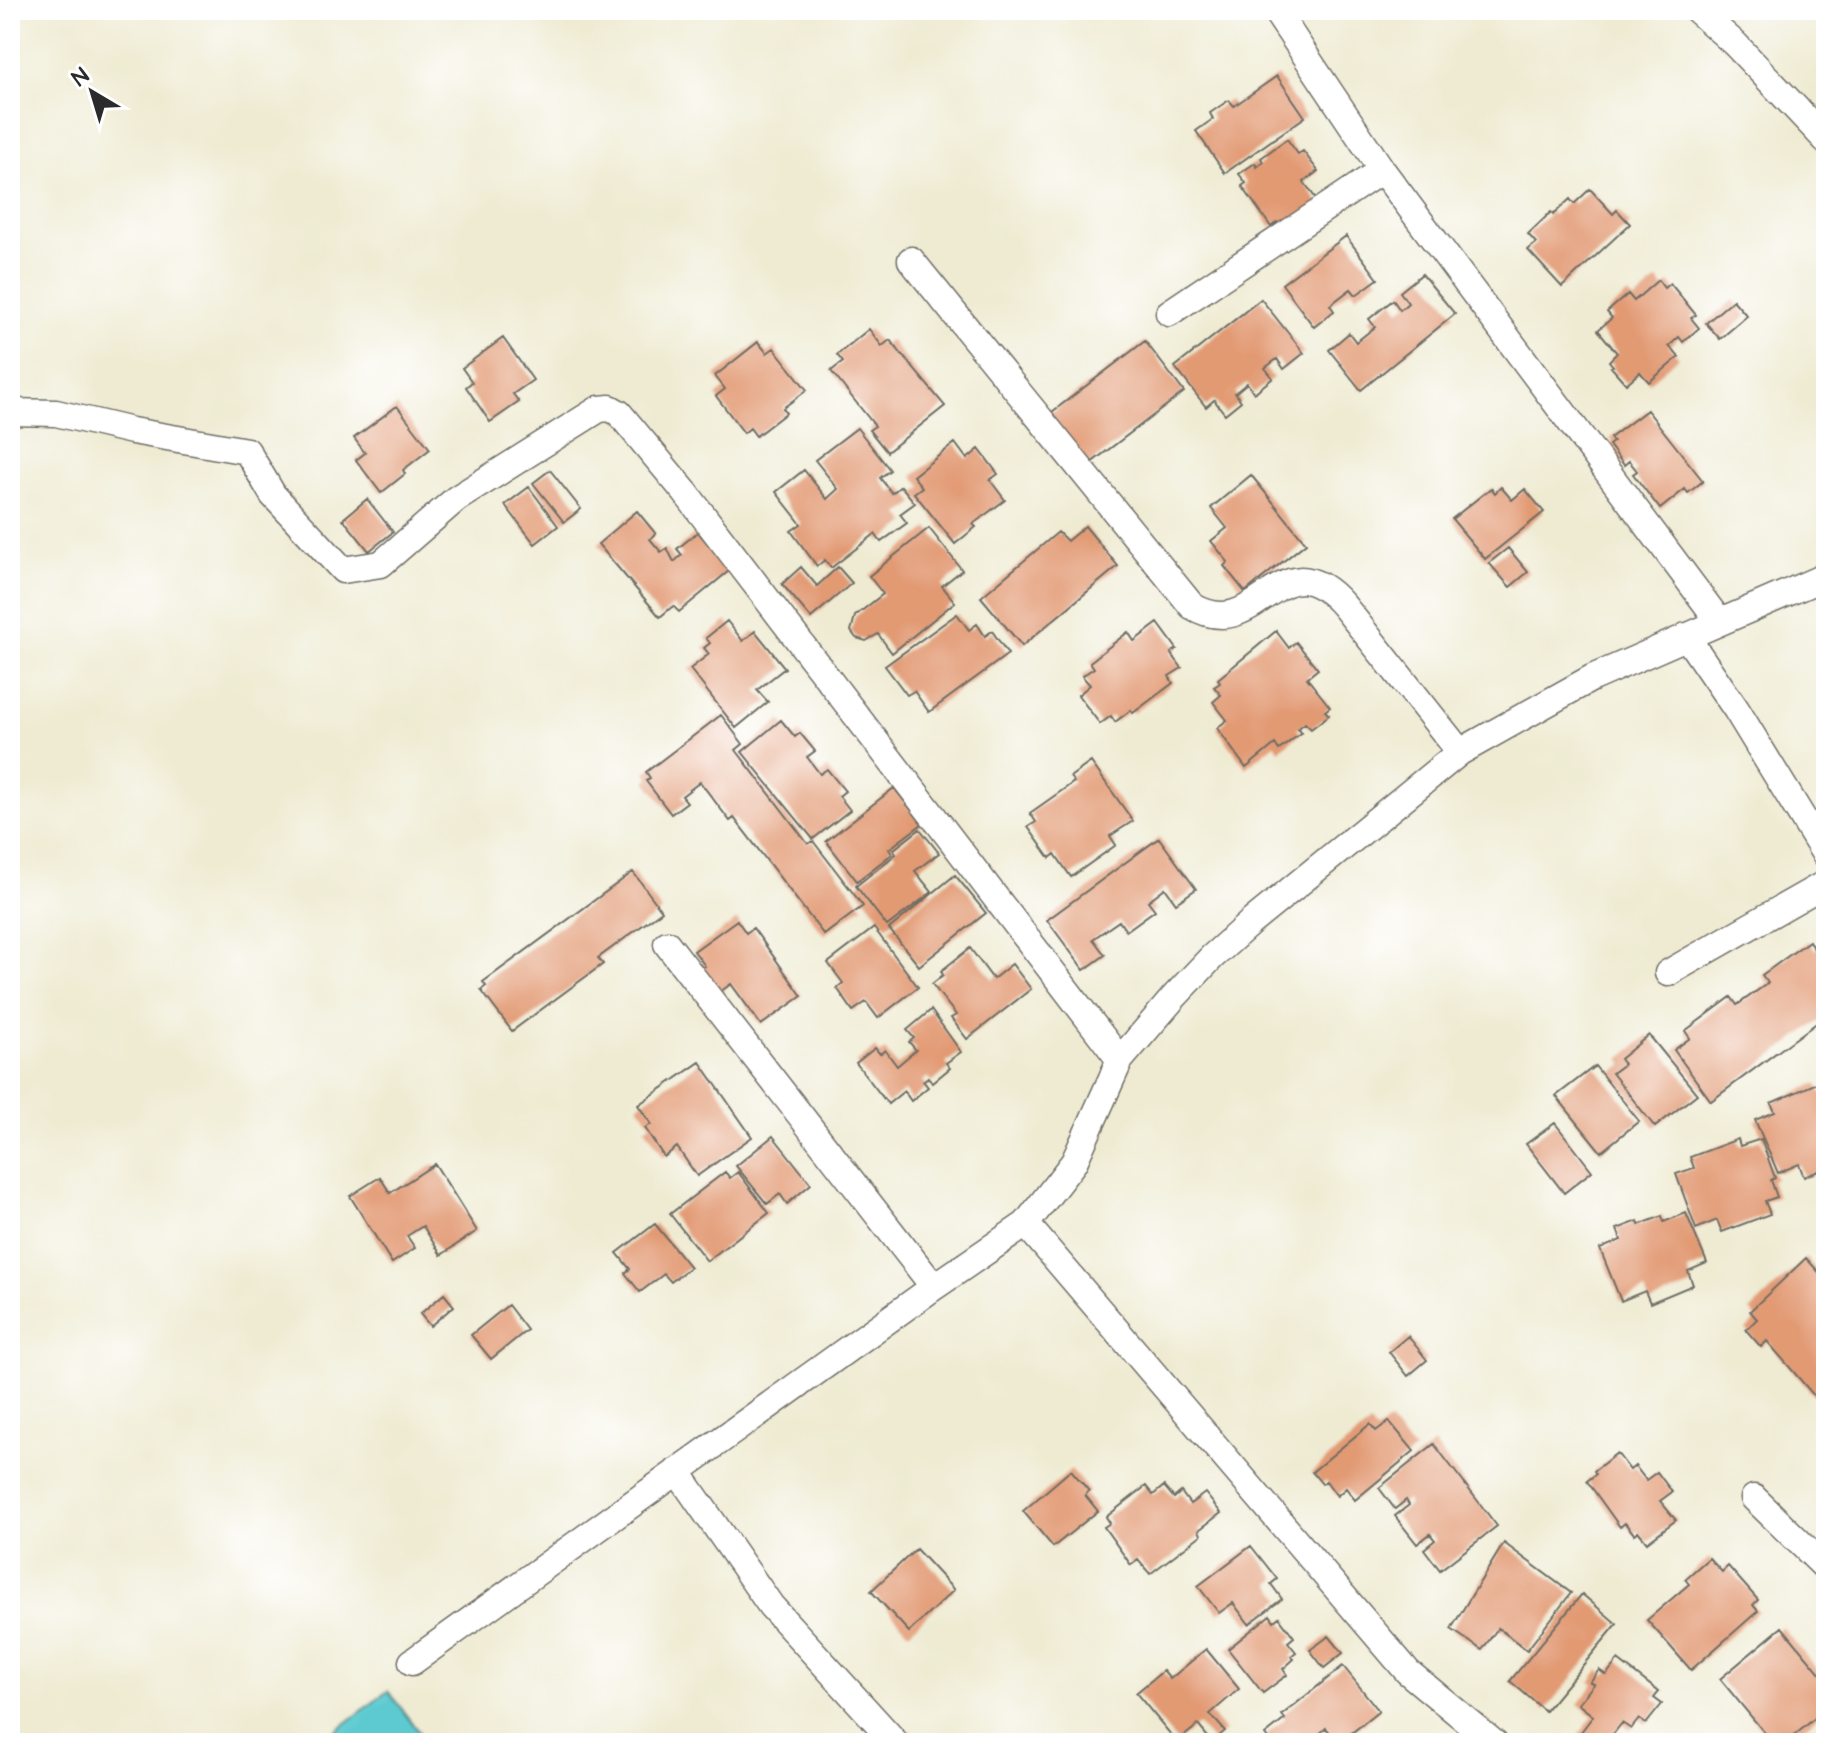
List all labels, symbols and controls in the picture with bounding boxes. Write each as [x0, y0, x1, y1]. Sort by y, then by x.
north arrow [52, 52, 132, 132]
text: N [66, 61, 96, 94]

